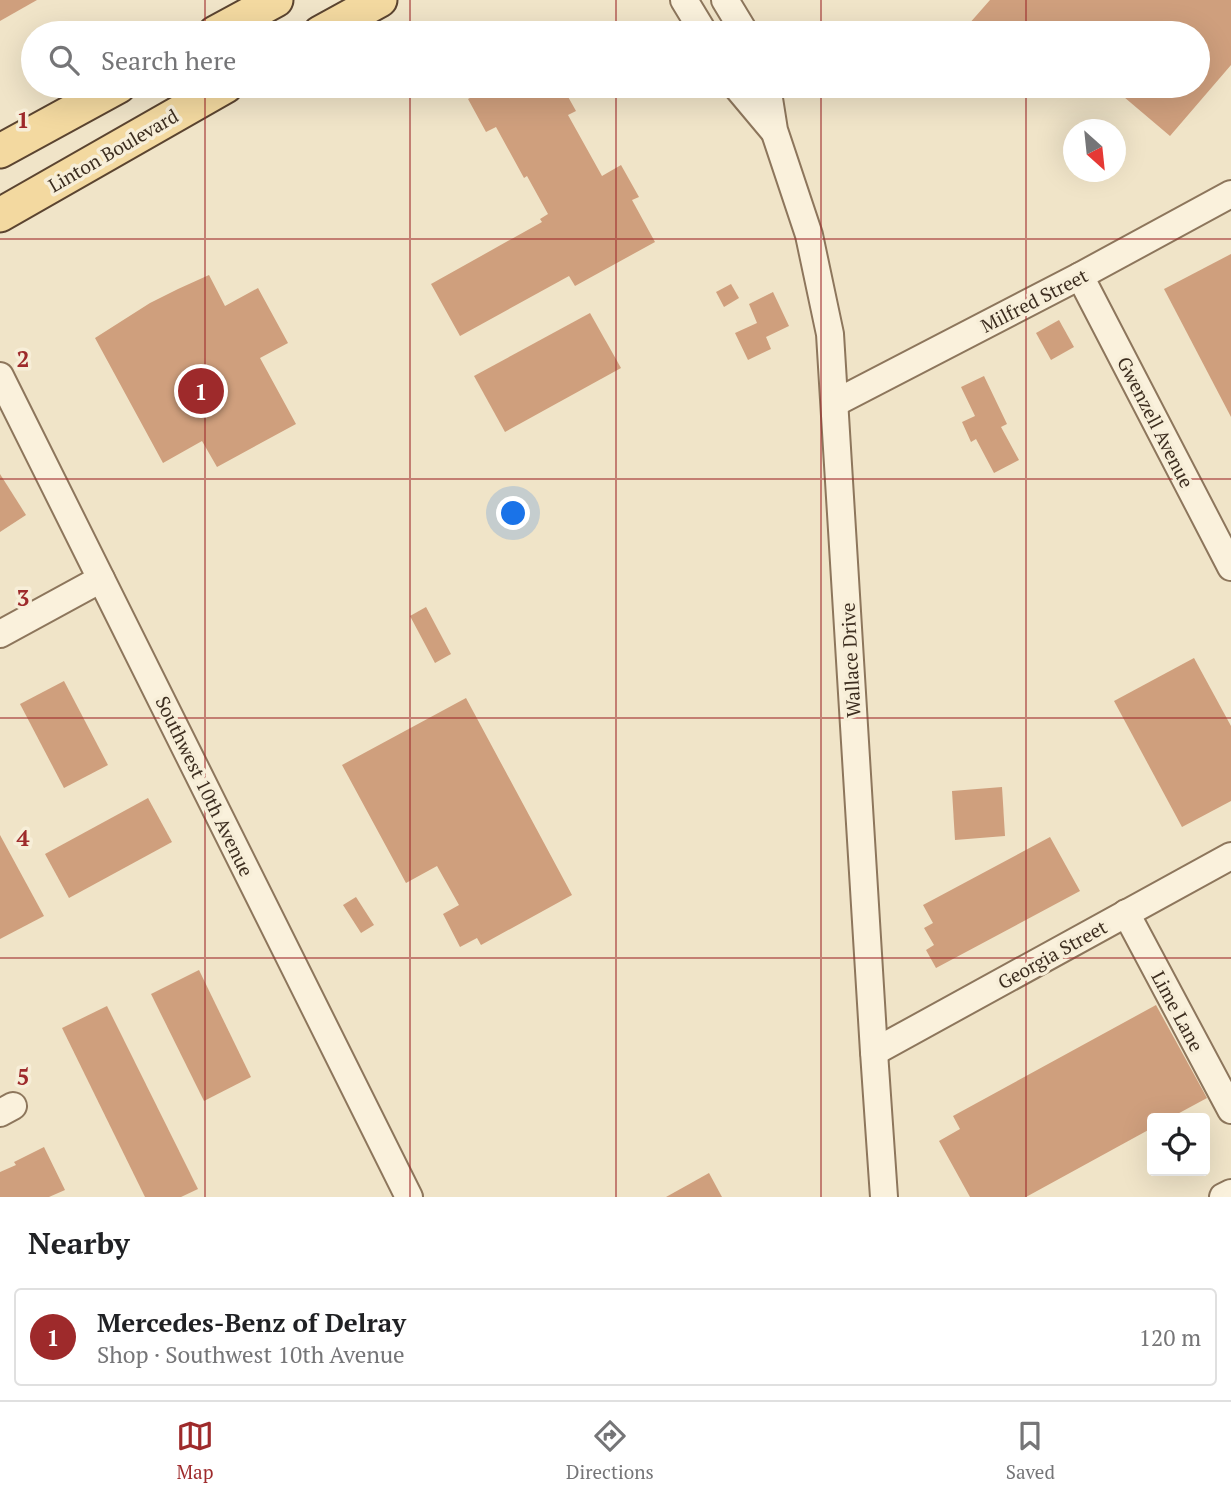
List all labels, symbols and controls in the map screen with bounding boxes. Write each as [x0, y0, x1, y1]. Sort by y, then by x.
search box [21, 21, 1210, 98]
icon: search [45, 41, 83, 79]
text: Search here [101, 43, 236, 77]
street label: Linton Boulevard [44, 102, 183, 197]
text: 1 [17, 104, 30, 135]
north arrow [1063, 119, 1126, 182]
street label: Milfred Street [976, 262, 1092, 338]
text: 2 [17, 343, 30, 374]
street label: Gwenzell Avenue [1112, 352, 1200, 492]
pin: 1 [178, 365, 224, 417]
your location [496, 496, 530, 530]
text: 3 [17, 582, 30, 613]
street label: Wallace Drive [835, 602, 865, 718]
street label: Southwest 10th Avenue [150, 692, 260, 880]
text: 4 [17, 822, 30, 853]
street label: Georgia Street [993, 914, 1111, 994]
street label: Lime Lane [1146, 966, 1210, 1056]
text: 5 [17, 1061, 30, 1092]
map controls [1147, 1113, 1210, 1176]
button: locate [1147, 1113, 1210, 1176]
text: Nearby [28, 1223, 130, 1263]
text: Mercedes-Benz of Delray [97, 1305, 406, 1339]
text: 1 [47, 1322, 60, 1353]
text: 120 m [1139, 1322, 1201, 1353]
text: Shop · Southwest 10th Avenue [97, 1339, 405, 1370]
tab: Map [176, 1417, 214, 1484]
tab: Directions [566, 1417, 654, 1484]
tab: Saved [1006, 1417, 1055, 1484]

